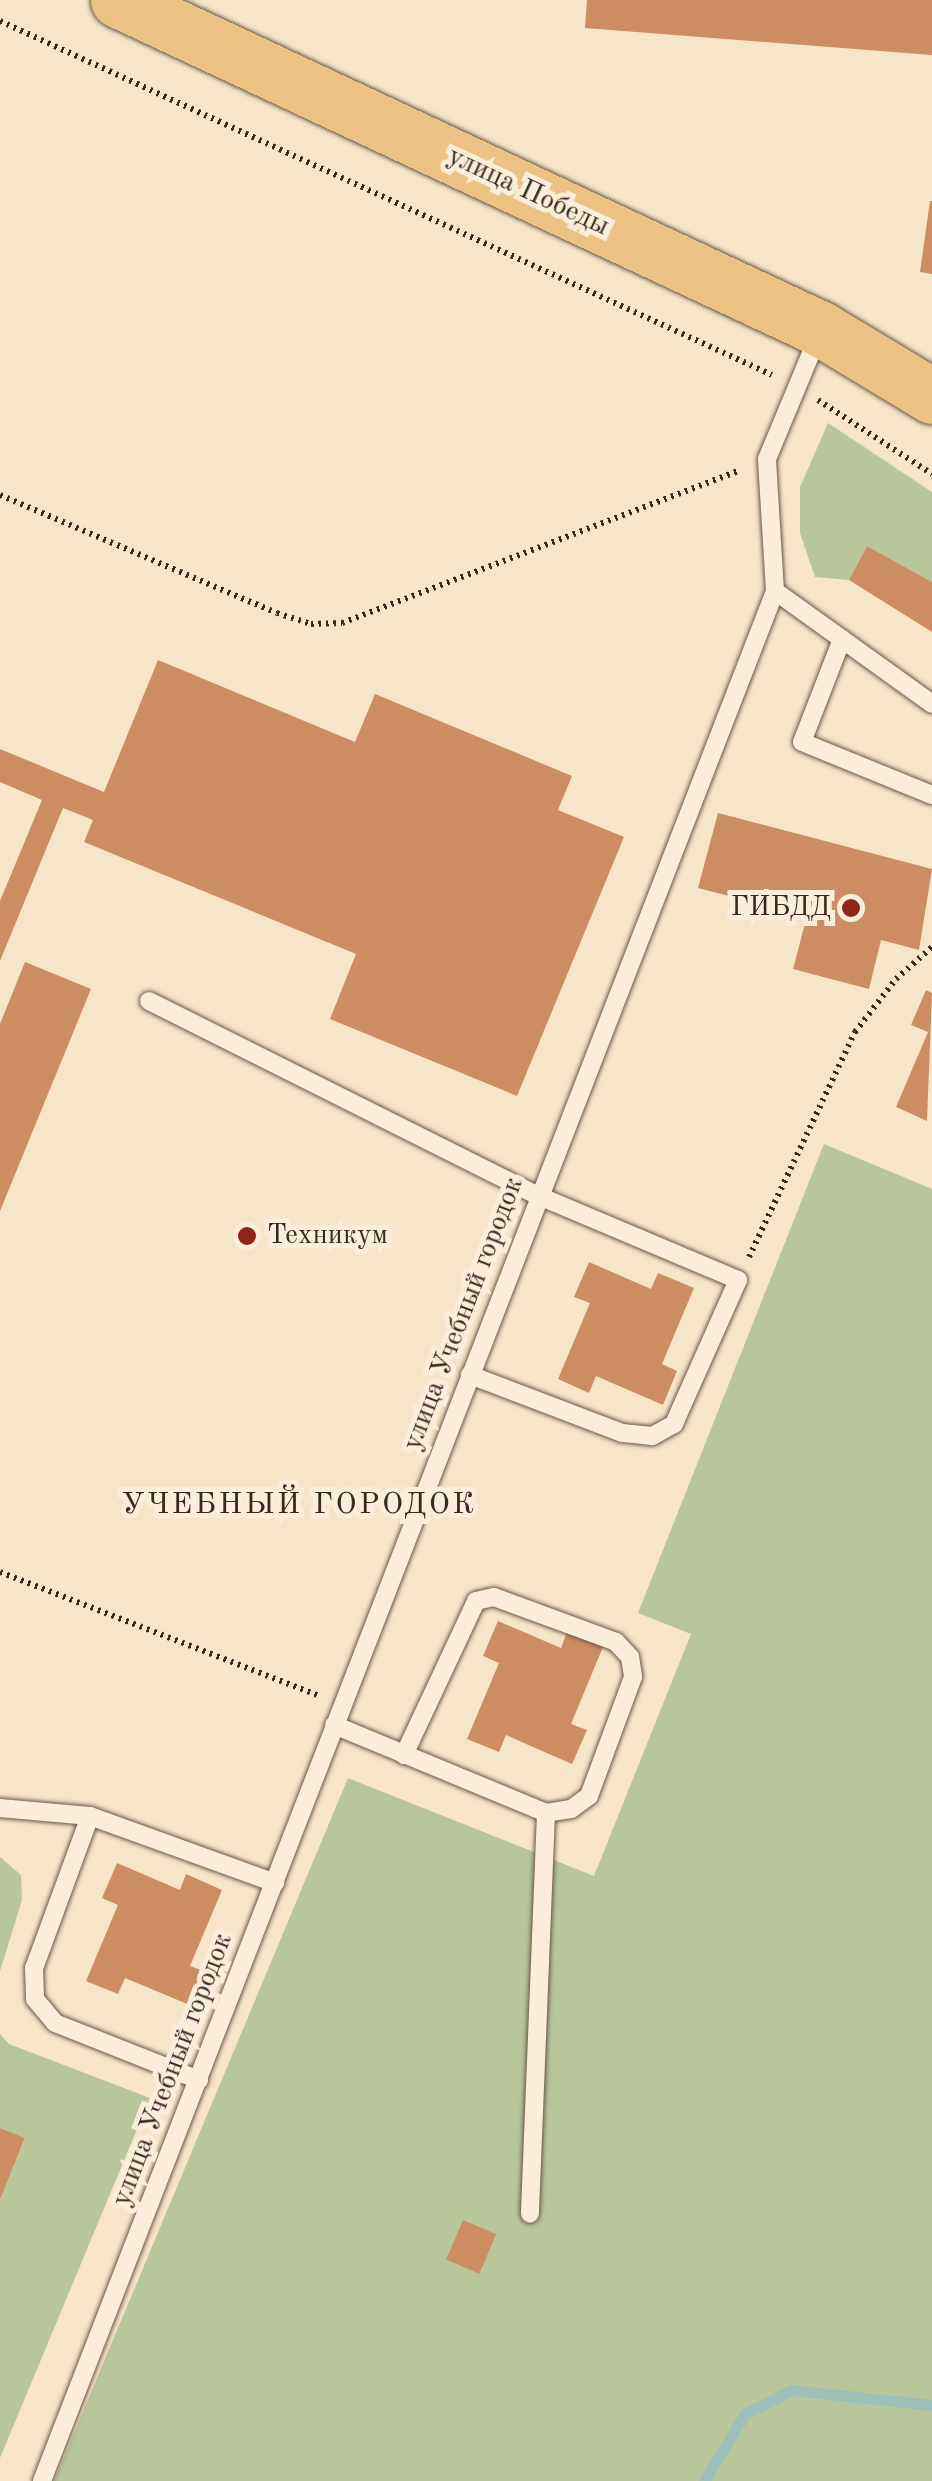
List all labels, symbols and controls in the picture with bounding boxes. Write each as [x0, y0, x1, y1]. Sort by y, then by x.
street label: улица Победы [442, 140, 614, 244]
place label: ГИБДД [731, 891, 831, 925]
marker: ГИБДД [840, 897, 862, 919]
street label: улица Учебный городок [396, 1173, 532, 1455]
place label: Техникум [267, 1219, 388, 1253]
marker: Техникум [236, 1225, 258, 1247]
district label: УЧЕБНЫЙ ГОРОДОК [121, 1487, 477, 1523]
street label: улица Учебный городок [105, 1929, 241, 2211]

